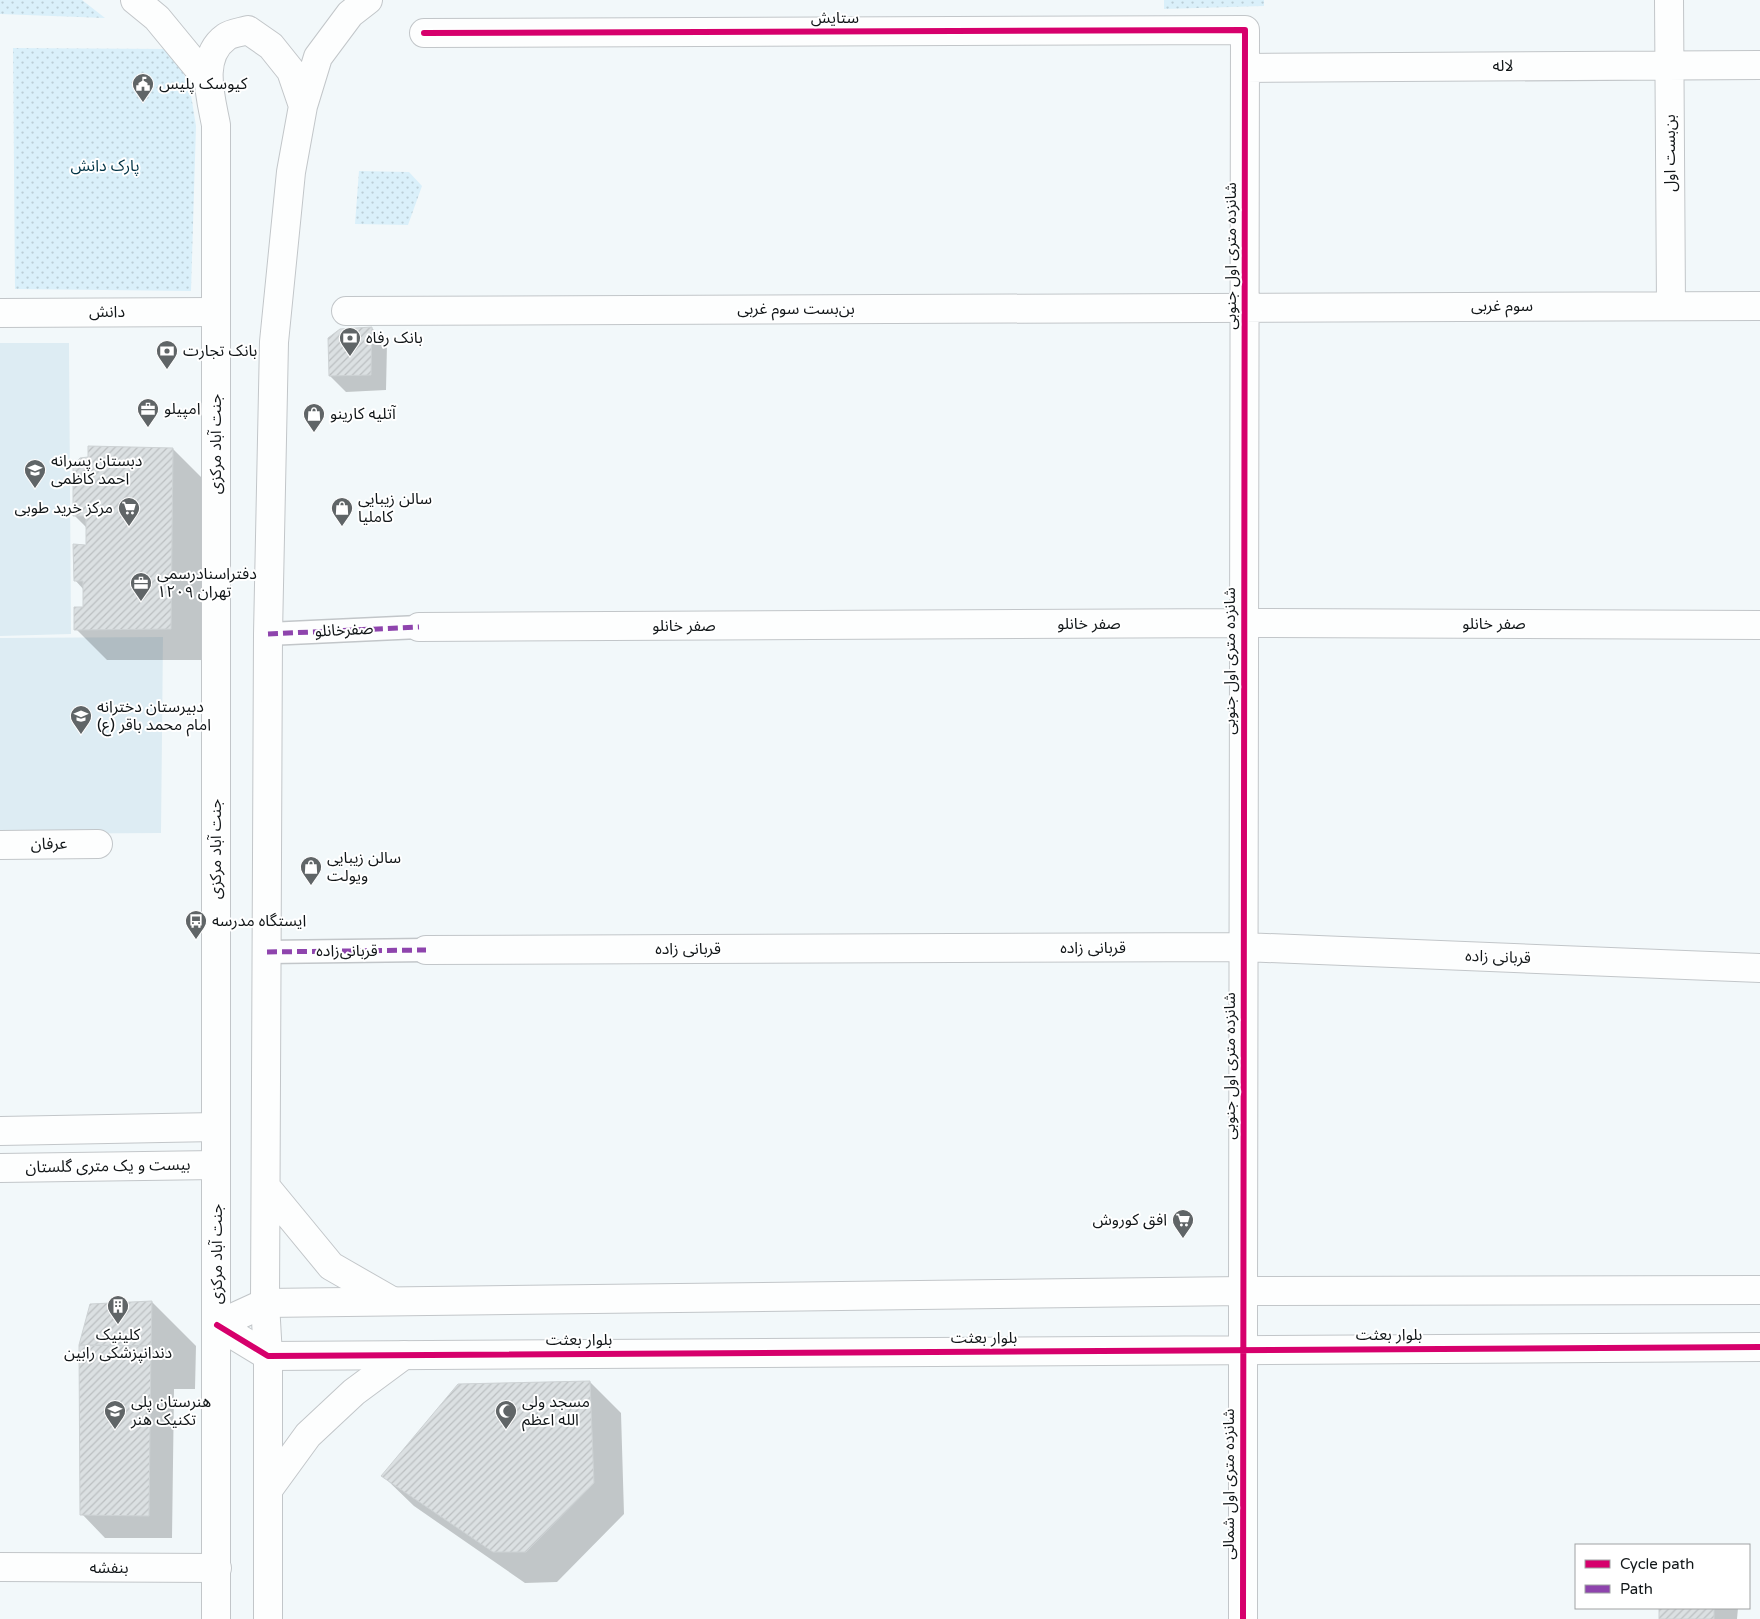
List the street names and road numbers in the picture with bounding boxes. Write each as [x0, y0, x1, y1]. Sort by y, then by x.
street label: ستایش [811, 8, 859, 28]
street label: لاله [1492, 56, 1514, 76]
street label: بن‌بست اول [1660, 114, 1680, 192]
street label: شانزده متری اول جنوبی [1221, 182, 1241, 330]
street label: سوم غربی [1471, 296, 1533, 318]
street label: بن‌بست سوم غربی [737, 299, 855, 321]
street label: دانش [89, 302, 125, 322]
street label: جنت آباد مرکزی [206, 394, 226, 494]
street label: شانزده متری اول جنوبی [1220, 587, 1240, 735]
street label: صفر خانلو [1057, 614, 1121, 634]
street label: صفر خانلو [1462, 614, 1526, 634]
street label: صفر خانلو [652, 616, 716, 636]
street label: صفرخانلو [314, 618, 374, 642]
street label: جنت آباد مرکزی [206, 799, 226, 899]
street label: عرفان [30, 834, 68, 854]
street label: قربانی زاده [1060, 938, 1126, 958]
street label: قربانی زاده [655, 939, 721, 959]
street label: قربانی‌زاده [316, 941, 378, 961]
street label: قربانی زاده [1465, 946, 1531, 968]
street label: شانزده متری اول جنوبی [1220, 992, 1240, 1140]
street label: بیست و یک متری گلستان [25, 1155, 191, 1177]
street label: جنت آباد مرکزی [207, 1204, 227, 1304]
street label: بلوار بعثت [1356, 1325, 1422, 1345]
street label: بلوار بعثت [951, 1328, 1017, 1348]
street label: بلوار بعثت [546, 1330, 612, 1350]
street label: شانزده متری اول شمالی [1219, 1408, 1239, 1560]
street label: بنفشه [89, 1558, 129, 1578]

